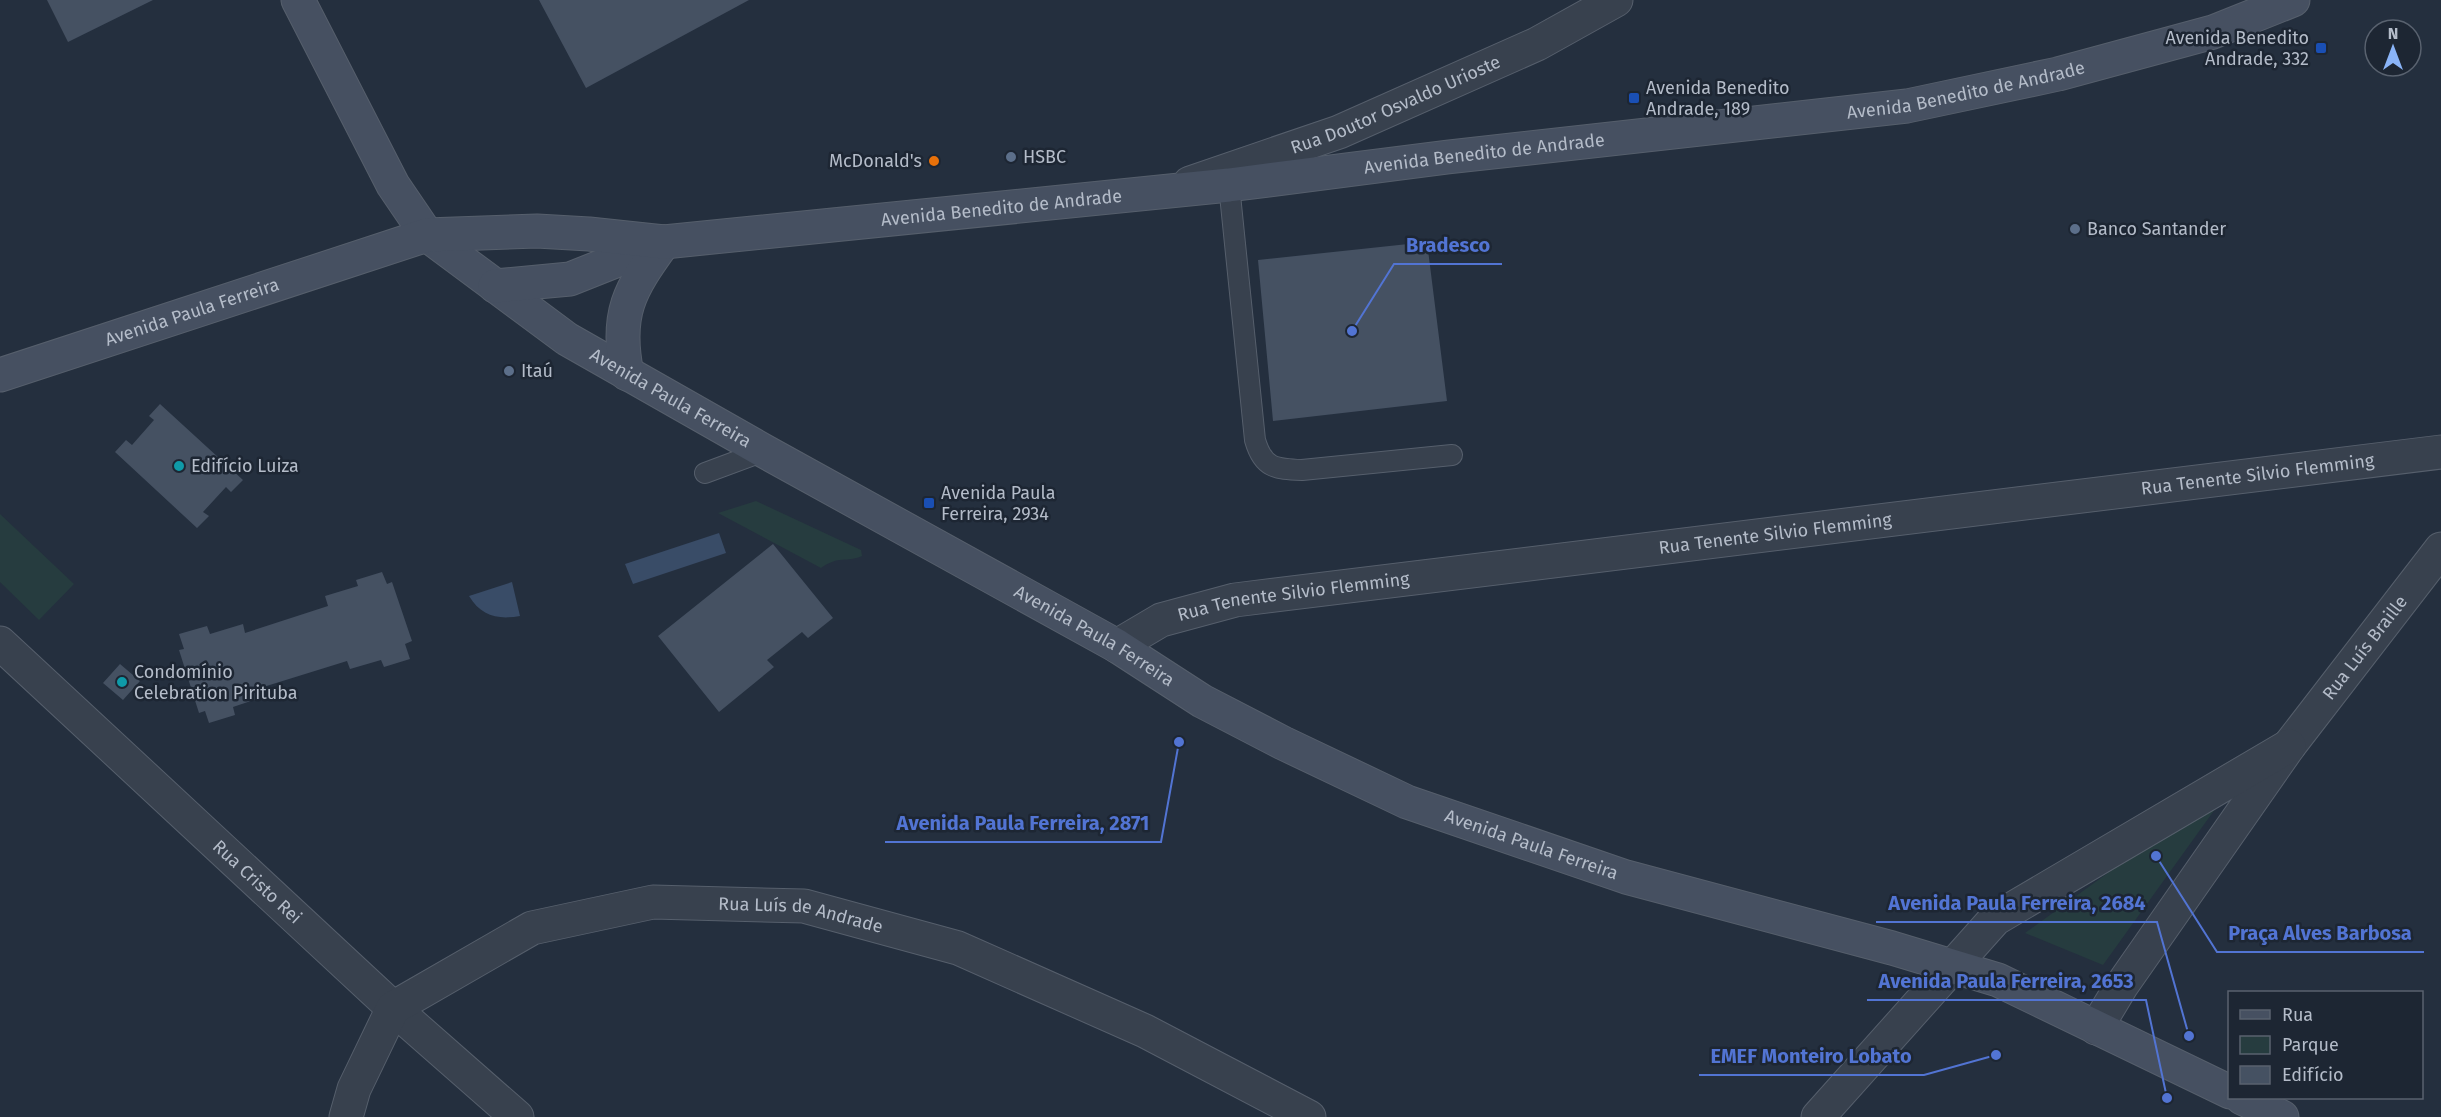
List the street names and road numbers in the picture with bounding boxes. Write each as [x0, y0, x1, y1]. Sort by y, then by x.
street label: Rua Doutor Osvaldo Urioste [1288, 51, 1504, 159]
street label: Avenida Benedito de Andrade [1846, 56, 2087, 124]
street label: Avenida Benedito de Andrade [1363, 129, 1606, 179]
street label: Avenida Benedito de Andrade [880, 185, 1123, 231]
street label: Avenida Paula Ferreira [102, 273, 282, 351]
street label: Avenida Paula Ferreira [586, 343, 755, 452]
street label: Rua Tenente Silvio Flemming [2140, 449, 2376, 500]
street label: Rua Tenente Silvio Flemming [1657, 508, 1894, 559]
street label: Rua Tenente Silvio Flemming [1175, 568, 1411, 626]
street label: Avenida Paula Ferreira [1010, 580, 1179, 691]
street label: Rua Luís Braille [2318, 591, 2412, 704]
street label: Avenida Paula Ferreira [1442, 805, 1621, 884]
street label: Rua Cristo Rei [208, 835, 306, 928]
street label: Rua Luís de Andrade [718, 893, 885, 938]

